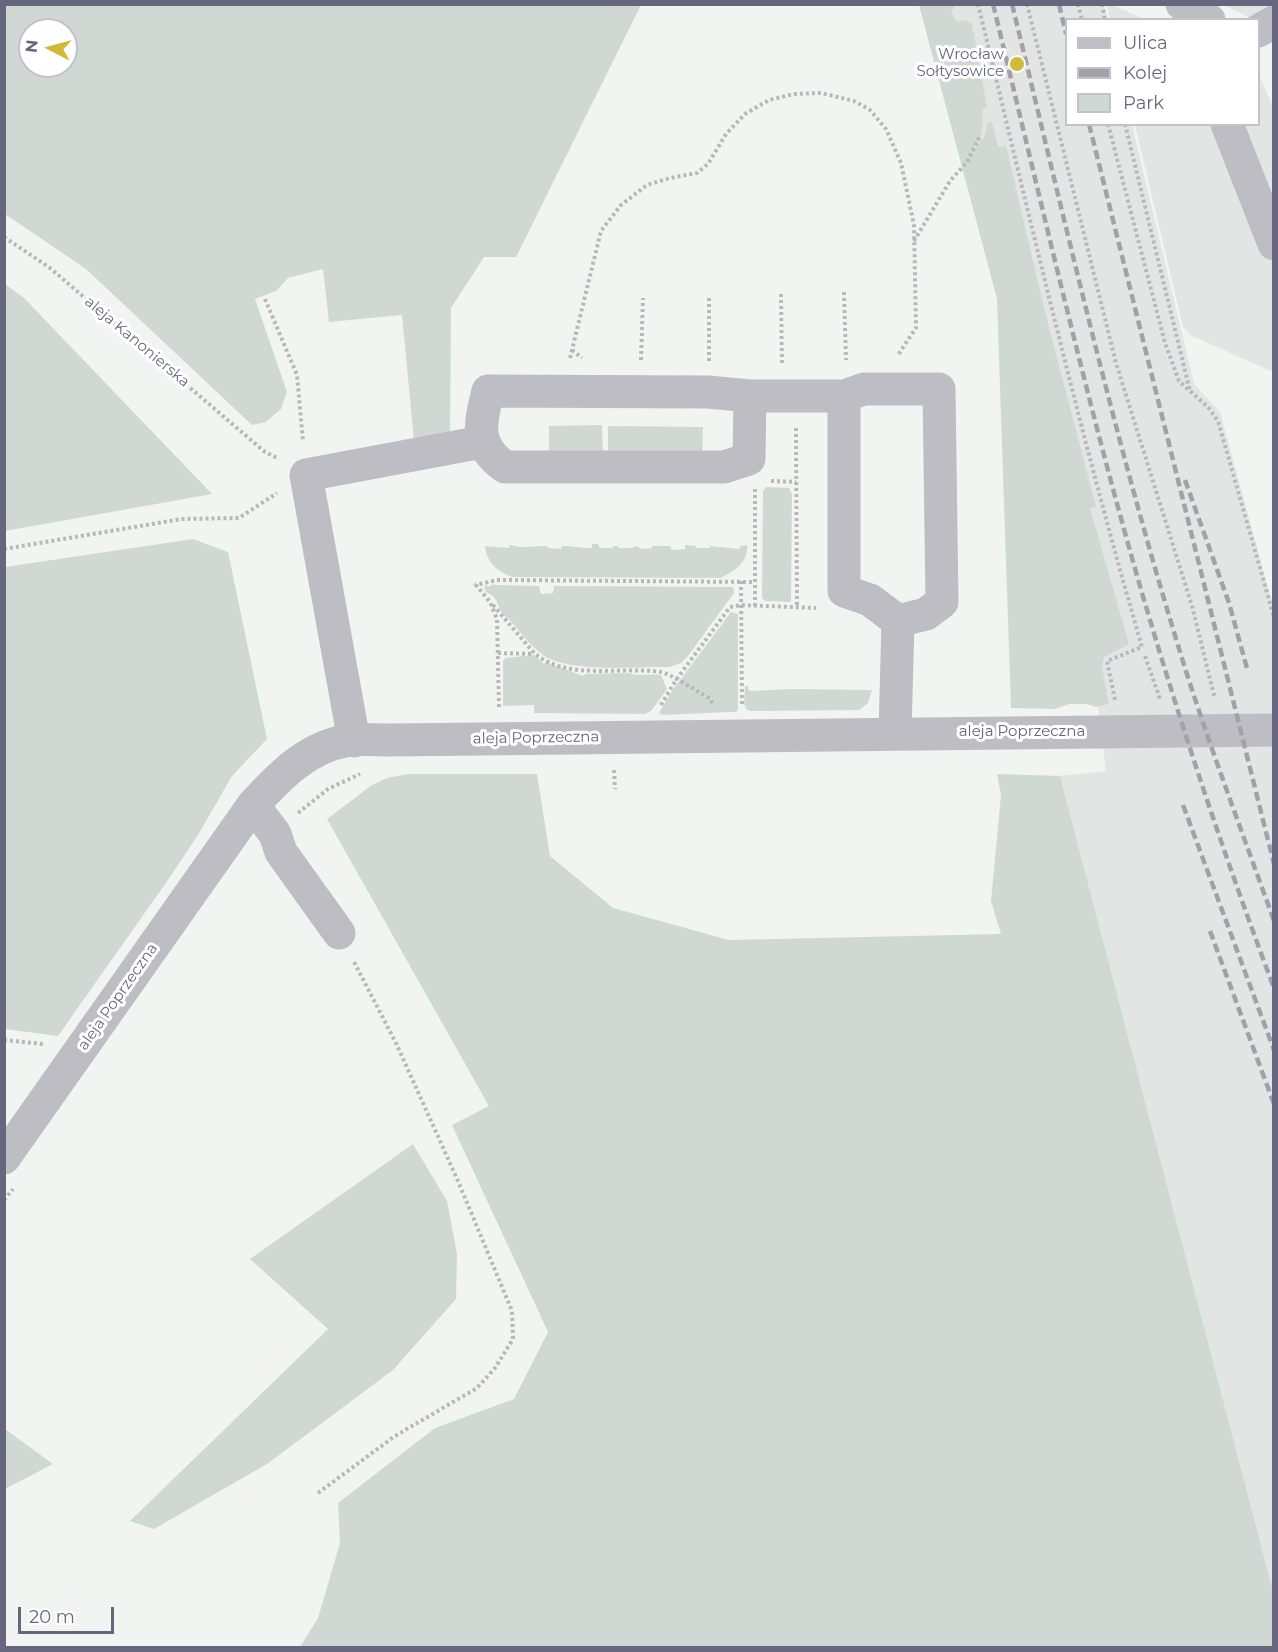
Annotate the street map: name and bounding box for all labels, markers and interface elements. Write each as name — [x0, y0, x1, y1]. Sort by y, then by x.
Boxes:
north arrow — [18, 18, 78, 78]
legend — [1065, 18, 1260, 126]
text: Ulica — [1123, 32, 1168, 54]
text: N — [21, 39, 42, 54]
place label: Wrocław Sołtysowice — [916, 46, 1004, 81]
marker: Wrocław Sołtysowice — [1008, 55, 1026, 73]
text: Kolej — [1123, 62, 1167, 84]
text: Park — [1123, 92, 1164, 114]
street label: aleja Kanonierska — [81, 293, 193, 391]
street label: aleja Poprzeczna — [959, 723, 1085, 741]
street label: aleja Poprzeczna — [473, 728, 599, 748]
street label: aleja Poprzeczna — [74, 940, 162, 1054]
scale bar — [21, 1595, 117, 1633]
text: 20 m — [29, 1606, 75, 1628]

